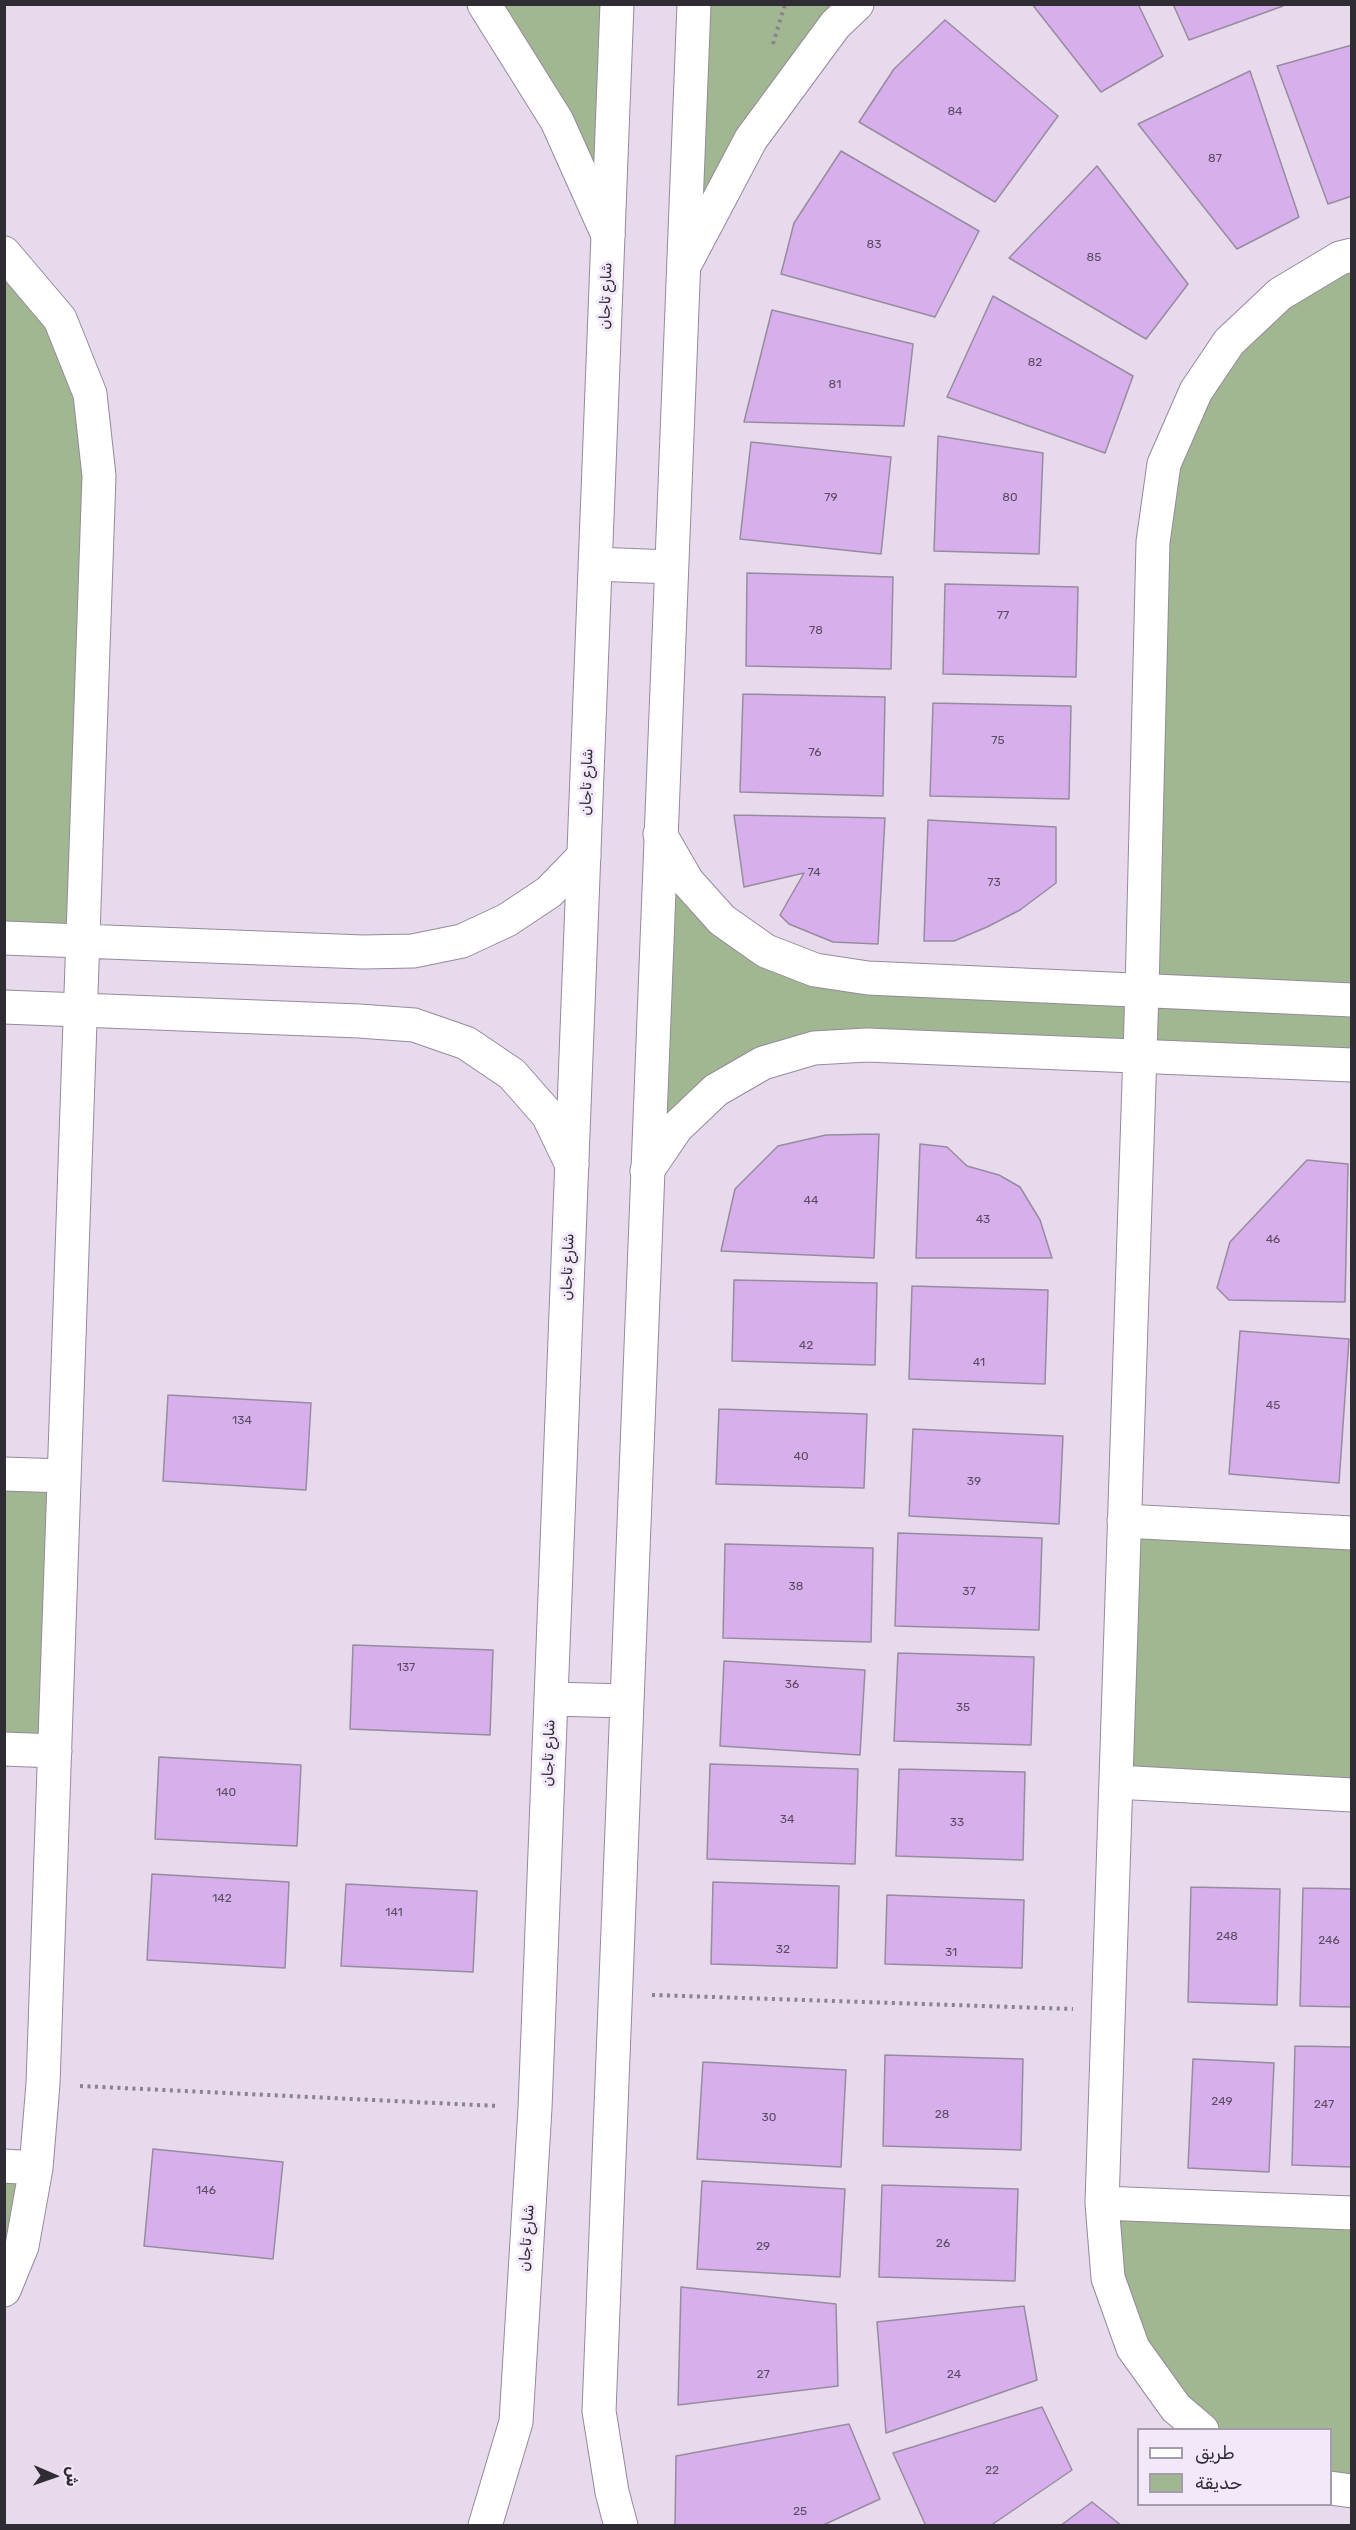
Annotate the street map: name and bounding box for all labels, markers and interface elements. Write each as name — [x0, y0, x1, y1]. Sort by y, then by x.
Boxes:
house number: 84 — [947, 105, 963, 119]
house number: 87 — [1208, 152, 1222, 166]
house number: 83 — [867, 238, 881, 252]
house number: 85 — [1087, 251, 1101, 265]
street label: شارع تاجان — [596, 262, 616, 330]
house number: 82 — [1028, 356, 1042, 370]
house number: 81 — [829, 378, 841, 392]
house number: 79 — [824, 491, 838, 505]
house number: 80 — [1002, 491, 1018, 505]
house number: 77 — [997, 609, 1009, 623]
house number: 78 — [809, 624, 823, 638]
house number: 75 — [991, 734, 1005, 748]
house number: 76 — [808, 746, 822, 760]
street label: شارع تاجان — [577, 748, 597, 816]
house number: 74 — [807, 866, 821, 880]
house number: 73 — [987, 876, 1001, 890]
house number: 44 — [804, 1194, 818, 1208]
house number: 43 — [976, 1213, 990, 1227]
street label: شارع تاجان — [558, 1233, 578, 1301]
house number: 46 — [1266, 1233, 1280, 1247]
house number: 42 — [799, 1339, 813, 1353]
house number: 41 — [973, 1356, 985, 1370]
house number: 45 — [1266, 1399, 1280, 1413]
house number: 134 — [232, 1414, 252, 1428]
house number: 40 — [793, 1450, 809, 1464]
house number: 39 — [967, 1475, 981, 1489]
house number: 38 — [789, 1580, 803, 1594]
house number: 37 — [962, 1585, 976, 1599]
house number: 137 — [397, 1661, 415, 1675]
house number: 36 — [785, 1678, 799, 1692]
house number: 35 — [956, 1701, 970, 1715]
street label: شارع تاجان — [539, 1719, 559, 1787]
house number: 140 — [216, 1786, 236, 1800]
house number: 34 — [780, 1813, 794, 1827]
house number: 33 — [950, 1816, 964, 1830]
house number: 142 — [212, 1892, 232, 1906]
house number: 141 — [385, 1906, 403, 1920]
house number: 248 — [1216, 1930, 1238, 1944]
house number: 246 — [1318, 1934, 1340, 1948]
house number: 32 — [776, 1943, 790, 1957]
house number: 31 — [945, 1946, 957, 1960]
house number: 249 — [1211, 2095, 1233, 2109]
house number: 247 — [1314, 2098, 1334, 2112]
house number: 28 — [935, 2108, 949, 2122]
house number: 30 — [762, 2111, 776, 2125]
house number: 146 — [196, 2184, 216, 2198]
street label: شارع تاجان — [516, 2204, 538, 2272]
house number: 26 — [936, 2237, 950, 2251]
house number: 29 — [756, 2240, 770, 2254]
house number: 27 — [756, 2368, 770, 2382]
house number: 24 — [947, 2368, 961, 2382]
legend — [1137, 2428, 1332, 2506]
text: طريق — [1195, 2442, 1235, 2464]
north arrow — [24, 2446, 84, 2506]
house number: 22 — [985, 2464, 999, 2478]
text: ش — [63, 2466, 82, 2487]
text: حديقة — [1195, 2472, 1242, 2494]
house number: 25 — [793, 2505, 807, 2519]

